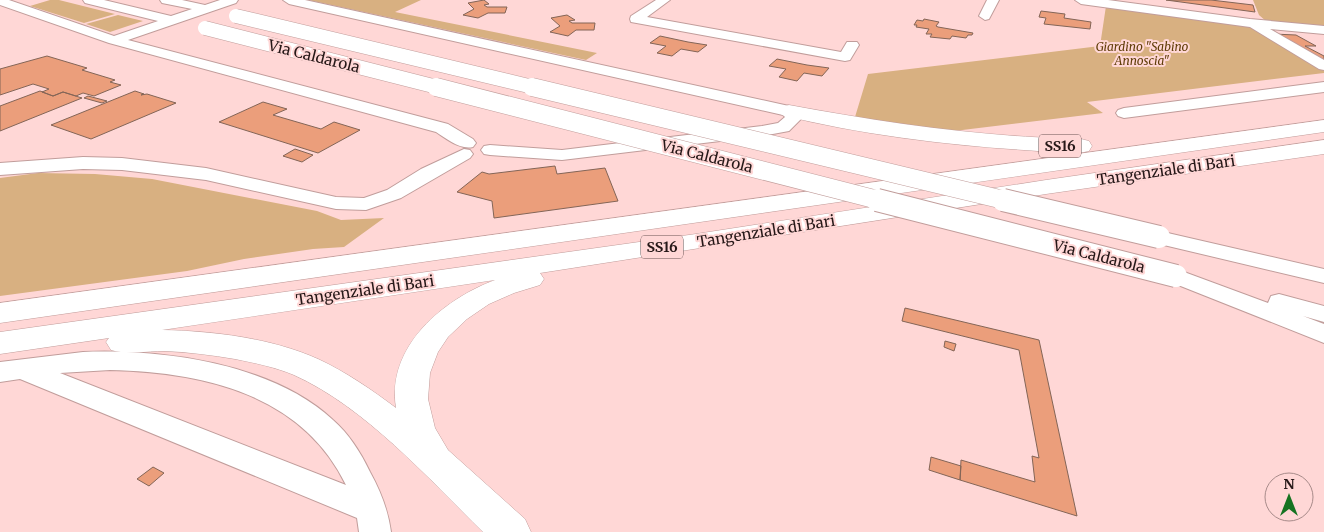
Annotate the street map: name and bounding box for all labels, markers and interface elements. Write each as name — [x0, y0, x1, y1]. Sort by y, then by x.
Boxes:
street label: Via Caldarola — [265, 35, 362, 77]
park label: Giardino "Sabino Annoscia" — [1096, 39, 1189, 68]
road number: SS16 — [1039, 134, 1081, 158]
street label: Via Caldarola — [658, 135, 755, 177]
street label: Tangenziale di Bari — [1096, 151, 1237, 189]
street label: Tangenziale di Bari — [696, 211, 837, 251]
street label: Via Caldarola — [1050, 235, 1147, 277]
road number: SS16 — [641, 236, 683, 258]
street label: Tangenziale di Bari — [295, 271, 436, 309]
north arrow — [1264, 472, 1314, 522]
text: N — [1283, 475, 1295, 493]

